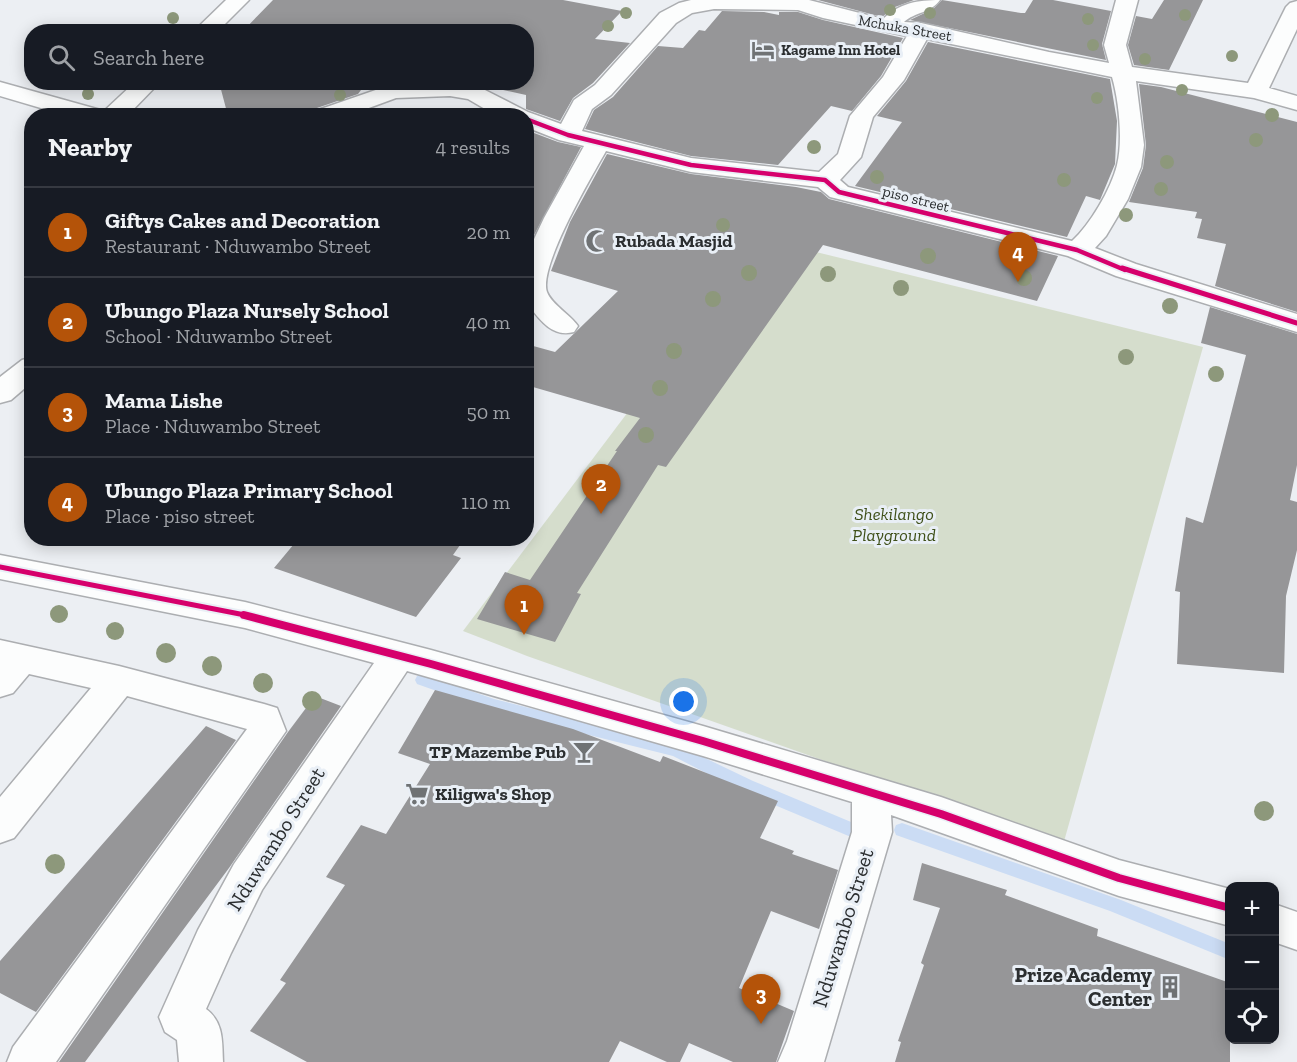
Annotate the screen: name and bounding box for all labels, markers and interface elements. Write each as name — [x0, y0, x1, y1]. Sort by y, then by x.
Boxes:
street label: Mchuka Street — [857, 11, 954, 45]
search box — [24, 24, 534, 90]
hotel icon: Kagame Inn Hotel — [750, 37, 776, 63]
icon: search — [45, 41, 78, 74]
place label: Kagame Inn Hotel — [781, 41, 900, 59]
text: Search here — [93, 44, 204, 71]
text: Nearby — [48, 131, 132, 163]
text: 4 results — [435, 135, 510, 159]
street label: piso street — [881, 182, 952, 216]
text: Giftys Cakes and Decoration — [105, 207, 380, 234]
text: 1 — [63, 220, 72, 244]
text: 20 m — [466, 220, 510, 244]
mosque icon: Rubada Masjid — [584, 228, 610, 254]
place label: Rubada Masjid — [615, 230, 733, 252]
pin: 4 — [998, 232, 1038, 282]
text: Restaurant · Nduwambo Street — [105, 234, 371, 258]
text: Ubungo Plaza Nursely School — [105, 297, 389, 324]
text: 2 — [62, 310, 73, 334]
text: 40 m — [466, 310, 510, 334]
text: School · Nduwambo Street — [105, 324, 332, 348]
text: Mama Lishe — [105, 387, 223, 414]
text: 3 — [62, 400, 73, 424]
text: 50 m — [466, 400, 510, 424]
text: Place · Nduwambo Street — [105, 414, 320, 438]
pin: 2 — [582, 464, 620, 514]
text: Ubungo Plaza Primary School — [105, 477, 393, 504]
text: 4 — [62, 490, 73, 514]
text: 110 m — [461, 490, 510, 514]
park label: Shekilango Playground — [852, 503, 936, 546]
text: Place · piso street — [105, 504, 255, 528]
pin: 1 — [504, 586, 544, 635]
your location — [669, 687, 698, 716]
bar icon: TP Mazembe Pub — [571, 739, 597, 765]
place label: TP Mazembe Pub — [429, 741, 566, 763]
street label: Nduwambo Street — [221, 762, 330, 915]
supermarket icon: Kiligwa's Shop — [404, 781, 430, 807]
place label: Kiligwa's Shop — [435, 783, 551, 805]
street label: Nduwambo Street — [807, 845, 879, 1010]
map controls — [1225, 882, 1279, 1044]
button: + — [1225, 882, 1279, 936]
button: − — [1225, 936, 1279, 990]
place label: Prize Academy Center — [1015, 962, 1152, 1011]
pin: 3 — [742, 974, 780, 1024]
building icon: Prize Academy Center — [1157, 974, 1183, 1000]
button: locate — [1225, 990, 1279, 1044]

